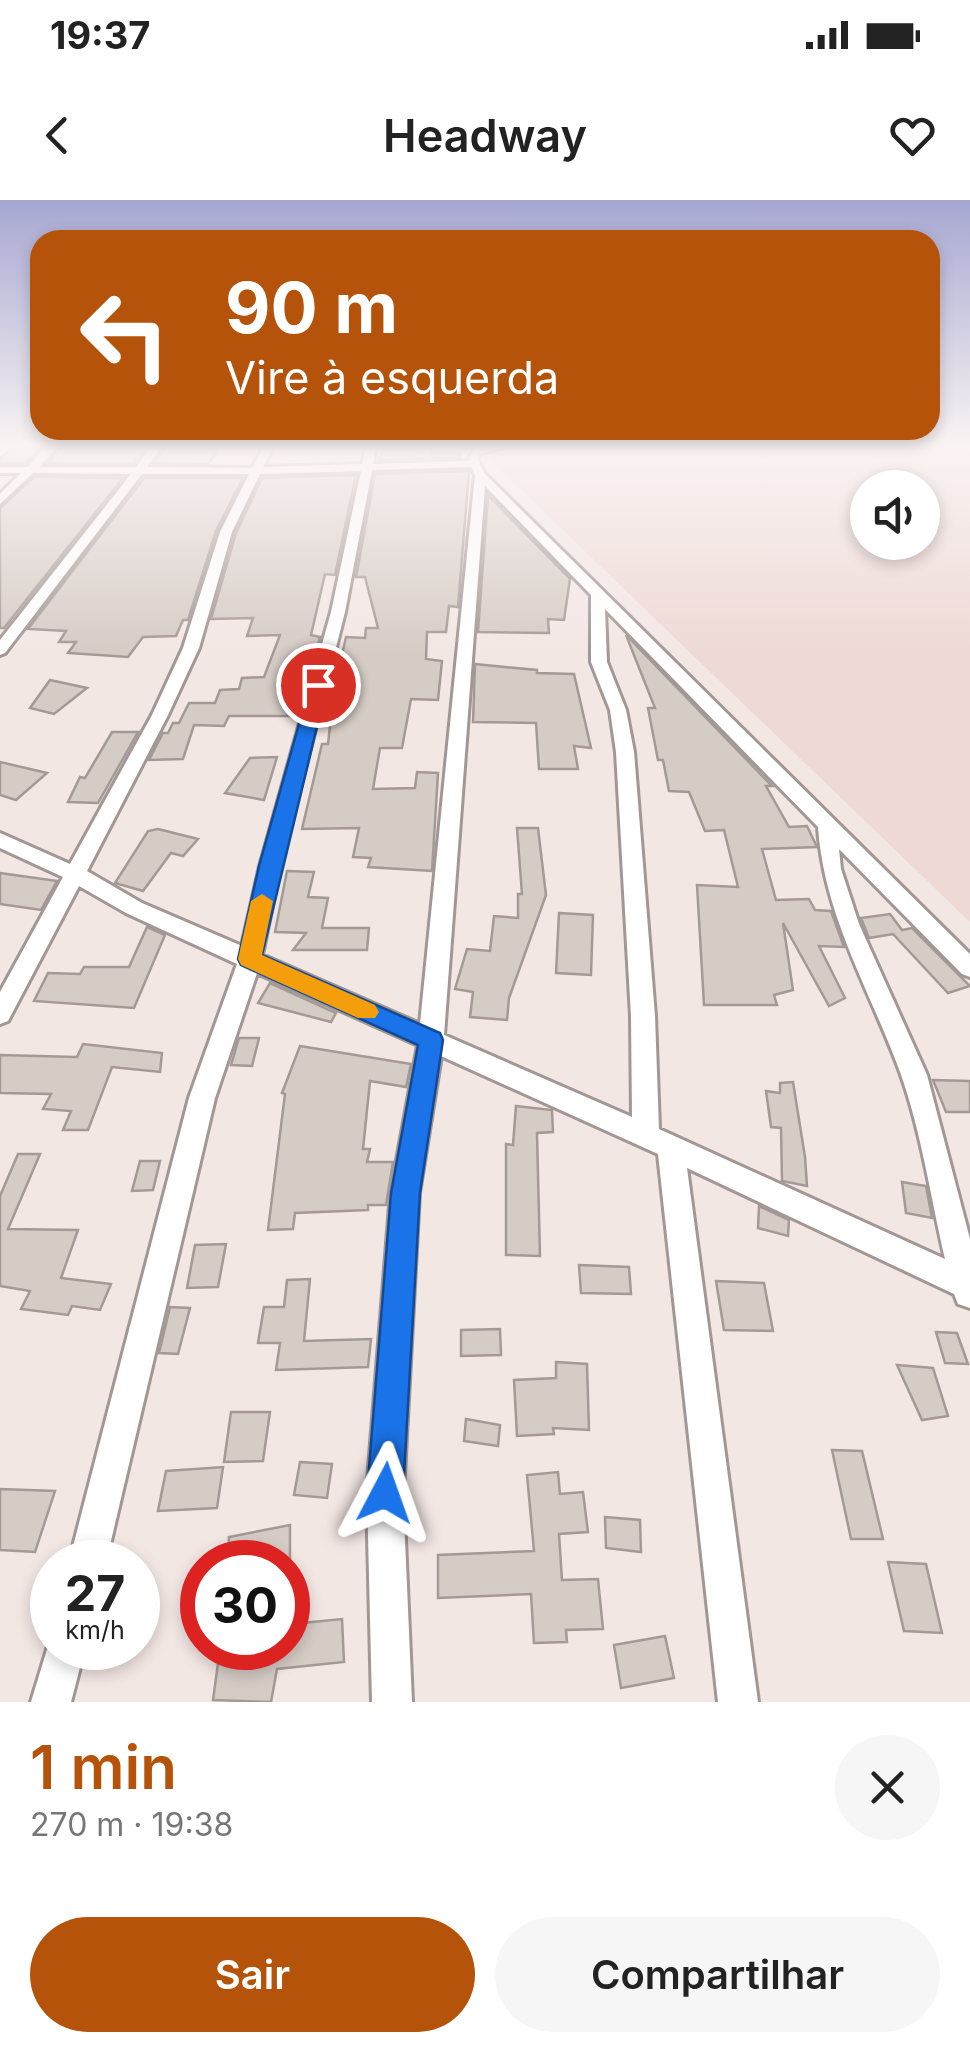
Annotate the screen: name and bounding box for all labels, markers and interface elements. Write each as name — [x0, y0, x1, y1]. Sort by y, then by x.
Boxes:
text: 19:37 — [50, 12, 150, 58]
icon: back — [30, 108, 85, 163]
text: Headway — [383, 108, 587, 163]
icon: heart — [885, 108, 940, 163]
text: 90 m — [225, 265, 398, 350]
icon: left — [60, 270, 190, 400]
text: Vire à esquerda — [225, 350, 559, 405]
map controls — [850, 470, 940, 560]
button: sound — [850, 470, 940, 560]
pin — [276, 643, 361, 728]
icon: arrive — [291, 658, 346, 713]
position arrow — [333, 1441, 437, 1545]
speed limit sign: 30 — [180, 1540, 310, 1670]
text: 27 — [65, 1563, 125, 1623]
text: km/h — [65, 1615, 125, 1645]
text: 1 min — [30, 1731, 177, 1803]
button: close — [835, 1735, 940, 1840]
text: 270 m · 19:38 — [30, 1805, 233, 1844]
button: Sair — [30, 1917, 475, 2032]
button: Compartilhar — [495, 1917, 940, 2032]

